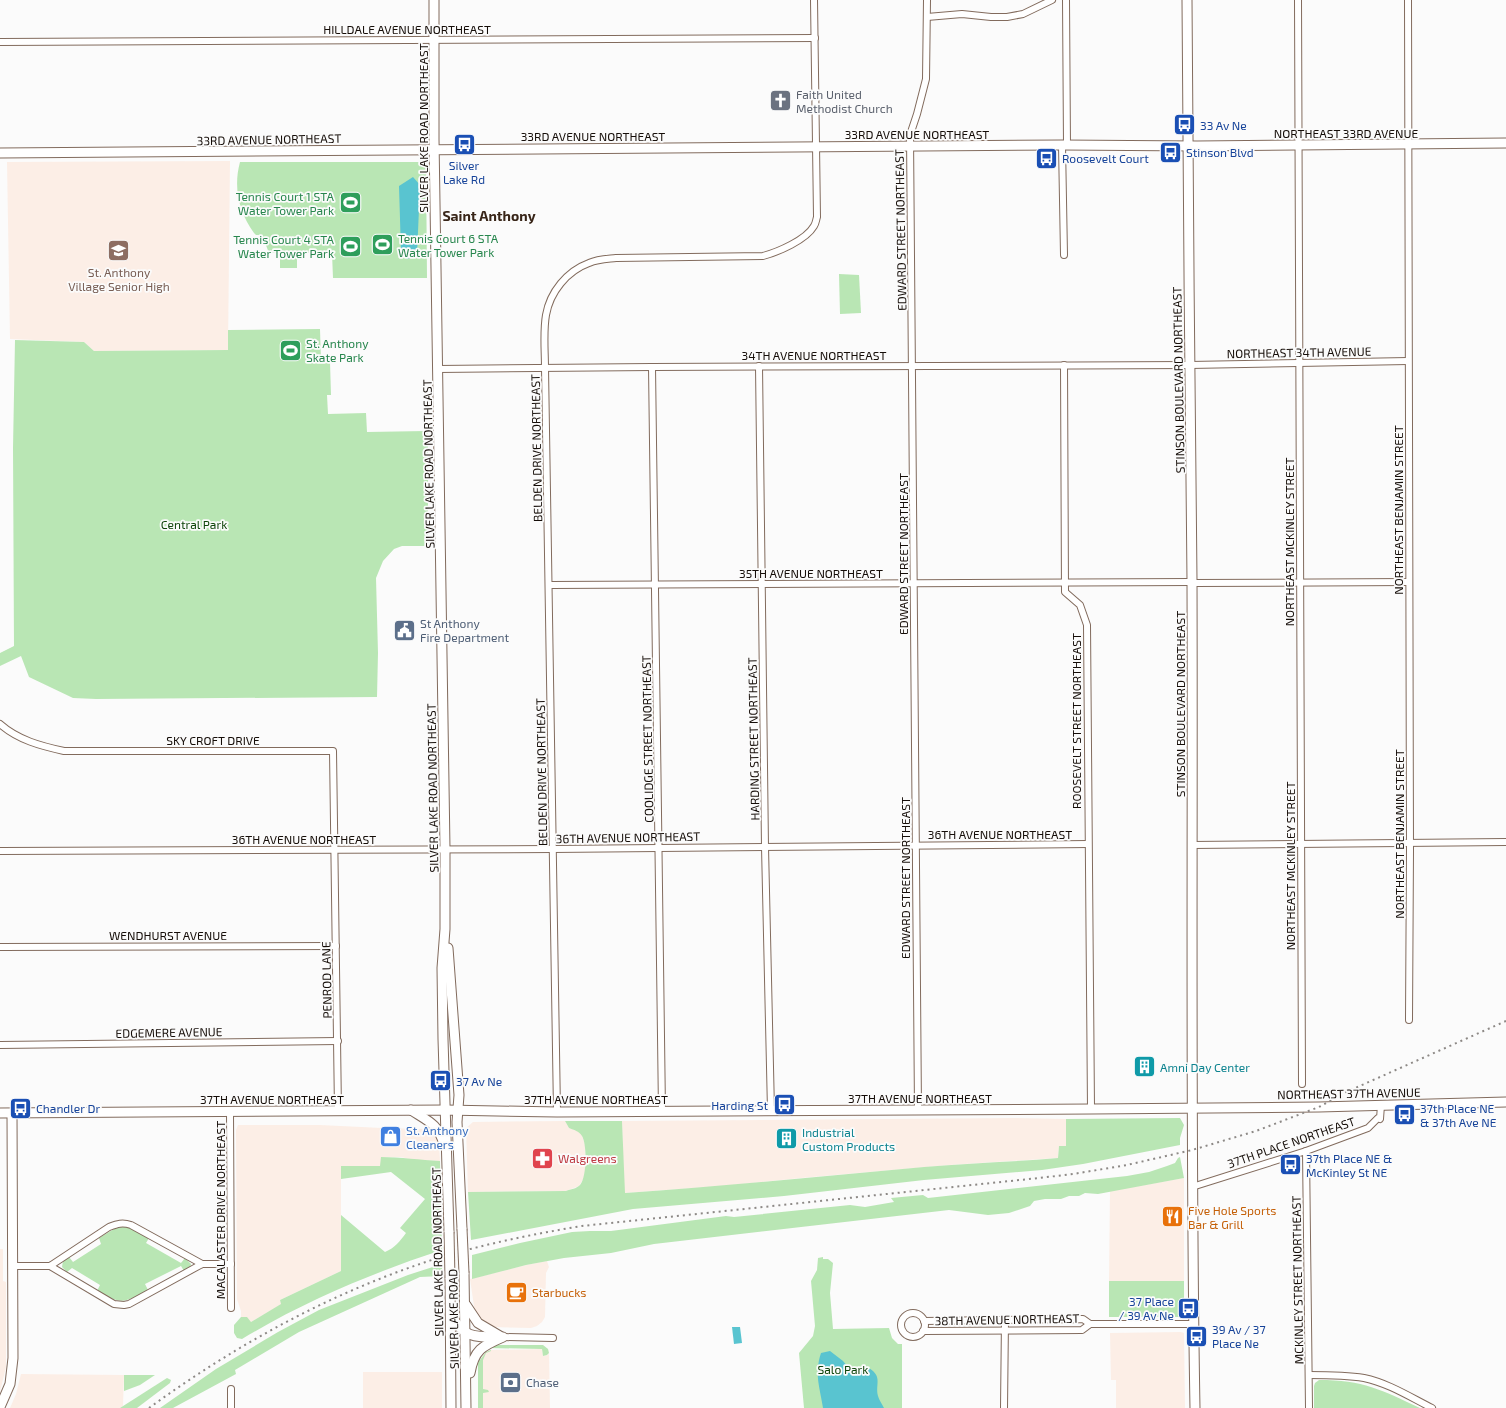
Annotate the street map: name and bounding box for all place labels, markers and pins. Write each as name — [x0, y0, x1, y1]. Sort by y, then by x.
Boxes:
place label: Faith United Methodist Church — [796, 87, 893, 115]
church icon: Faith United Methodist Church — [767, 88, 793, 114]
bus stop icon: 33 Av Ne — [1171, 112, 1197, 138]
place label: 33 Av Ne — [1200, 118, 1247, 132]
bus stop icon: Silver Lake Rd — [451, 131, 477, 157]
bus stop icon: Stinson Blvd — [1158, 139, 1184, 165]
bus stop icon: Roosevelt Court — [1034, 145, 1060, 171]
place label: Stinson Blvd — [1186, 145, 1254, 159]
place label: Roosevelt Court — [1062, 151, 1149, 165]
place label: Silver Lake Rd — [443, 158, 485, 186]
place label: Tennis Court 1 STA Water Tower Park — [236, 189, 335, 217]
sports icon: Tennis Court 1 STA Water Tower Park — [337, 190, 363, 216]
place label: Tennis Court 6 STA Water Tower Park — [398, 231, 499, 259]
place label: Tennis Court 4 STA Water Tower Park — [233, 232, 335, 260]
sports icon: Tennis Court 6 STA Water Tower Park — [370, 232, 396, 258]
sports icon: Tennis Court 4 STA Water Tower Park — [337, 233, 363, 259]
school or university icon: St. Anthony Village Senior High — [106, 238, 132, 264]
place label: St. Anthony Village Senior High — [68, 265, 170, 293]
place label: St. Anthony Skate Park — [306, 336, 369, 364]
sports icon: St. Anthony Skate Park — [278, 337, 304, 363]
place label: St Anthony Fire Department — [420, 616, 509, 644]
public building icon: St Anthony Fire Department — [392, 617, 418, 643]
building icon: Amni Day Center — [1132, 1054, 1158, 1080]
place label: Amni Day Center — [1160, 1060, 1250, 1074]
bus stop icon: 37 Av Ne — [427, 1068, 453, 1094]
place label: 37 Av Ne — [456, 1074, 502, 1088]
bus stop icon: Harding St — [771, 1092, 797, 1118]
bus stop icon: Chandler Dr — [8, 1095, 34, 1121]
place label: Harding St — [711, 1098, 768, 1112]
place label: Chandler Dr — [36, 1101, 100, 1115]
place label: 37th Place NE & 37th Ave NE — [1420, 1101, 1497, 1129]
bus stop icon: 37th Place NE & 37th Ave NE — [1392, 1102, 1418, 1128]
place label: St. Anthony Cleaners — [406, 1123, 469, 1151]
shop icon: St. Anthony Cleaners — [377, 1124, 403, 1150]
place label: Industrial Custom Products — [802, 1125, 895, 1153]
building icon: Industrial Custom Products — [773, 1126, 799, 1152]
pharmacy icon: Walgreens — [530, 1145, 556, 1171]
place label: Walgreens — [558, 1151, 617, 1165]
place label: 37th Place NE & McKinley St NE — [1306, 1151, 1392, 1179]
bus stop icon: 37th Place NE & McKinley St NE — [1277, 1152, 1303, 1178]
place label: Five Hole Sports Bar & Grill — [1188, 1203, 1276, 1231]
restaurant icon: Five Hole Sports Bar & Grill — [1159, 1204, 1185, 1230]
cafe icon: Starbucks — [503, 1279, 529, 1305]
place label: Starbucks — [532, 1285, 586, 1299]
place label: 37 Place / 39 Av Ne — [1118, 1294, 1174, 1322]
bus stop icon: 37 Place / 39 Av Ne — [1176, 1295, 1202, 1321]
place label: 39 Av / 37 Place Ne — [1212, 1322, 1266, 1350]
bus stop icon: 39 Av / 37 Place Ne — [1183, 1323, 1209, 1349]
bank icon: Chase — [497, 1369, 523, 1395]
place label: Chase — [526, 1375, 559, 1389]

